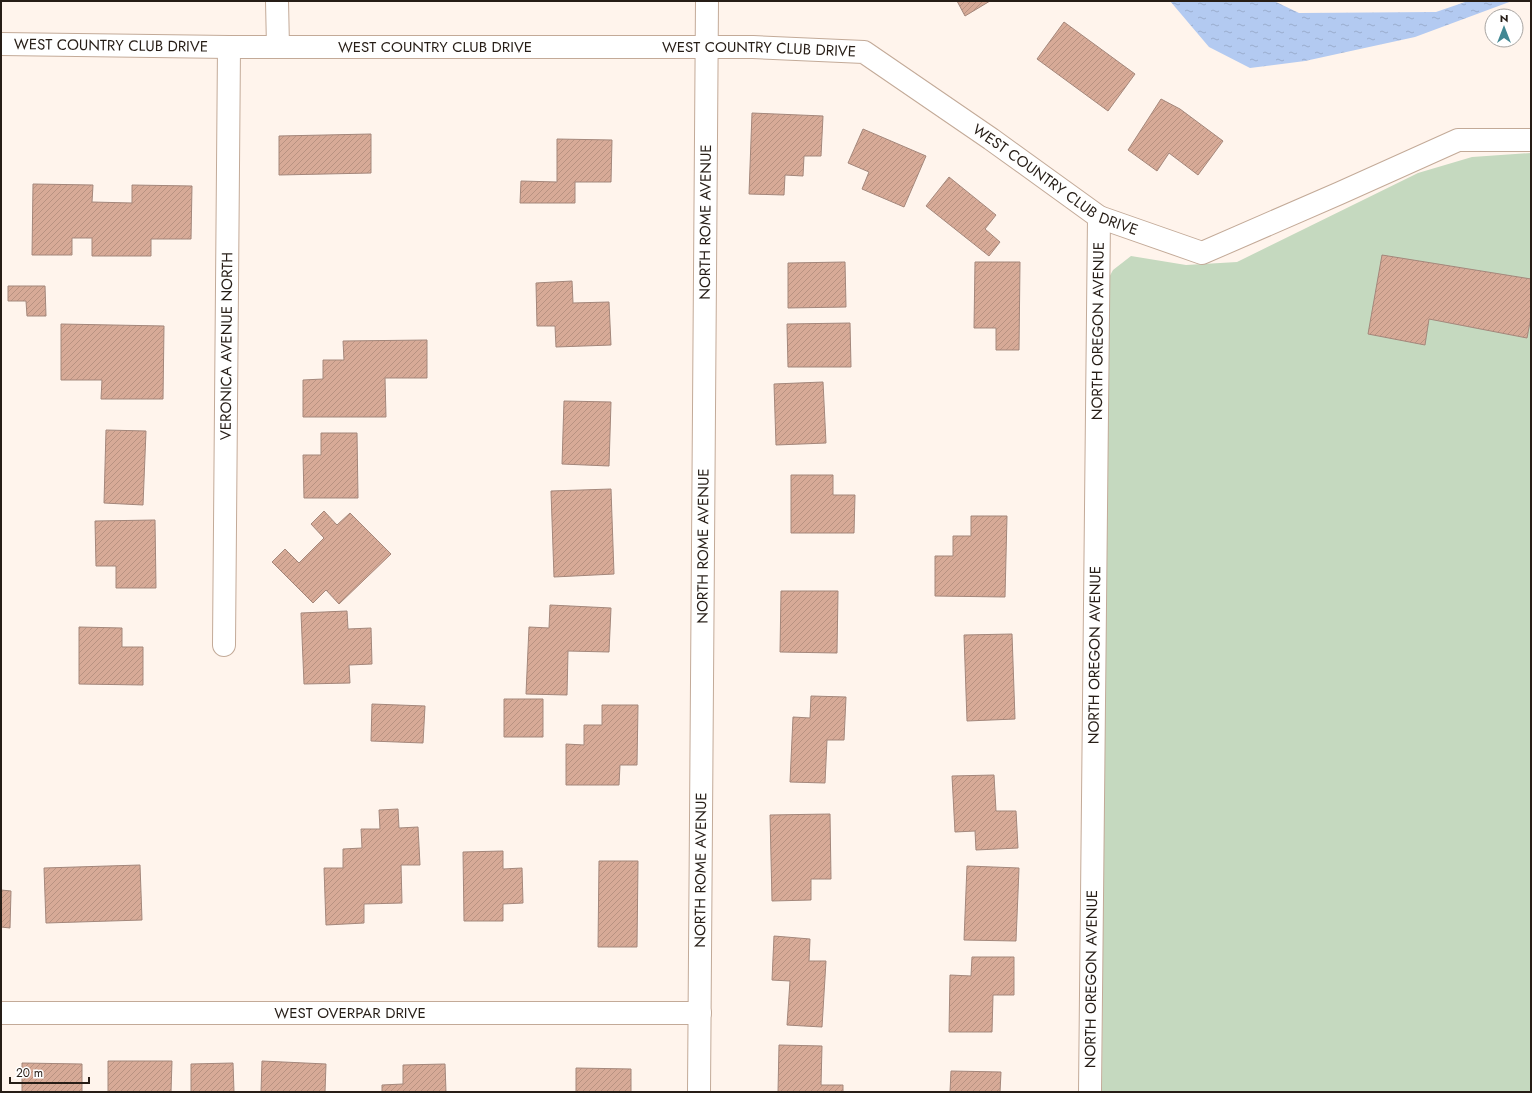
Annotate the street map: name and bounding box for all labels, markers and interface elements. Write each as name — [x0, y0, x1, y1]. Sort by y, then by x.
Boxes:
north arrow — [1484, 8, 1524, 48]
text: N — [1500, 10, 1508, 26]
street label: WEST COUNTRY CLUB DRIVE — [14, 33, 208, 58]
street label: WEST COUNTRY CLUB DRIVE — [338, 36, 532, 58]
street label: WEST COUNTRY CLUB DRIVE — [662, 36, 856, 63]
street label: WEST COUNTRY CLUB DRIVE — [968, 119, 1141, 241]
street label: NORTH ROME AVENUE — [694, 144, 717, 300]
street label: NORTH OREGON AVENUE — [1086, 242, 1110, 420]
street label: VERONICA AVENUE NORTH — [215, 252, 238, 440]
street label: NORTH ROME AVENUE — [691, 468, 715, 624]
street label: NORTH OREGON AVENUE — [1083, 566, 1106, 744]
street label: NORTH ROME AVENUE — [689, 792, 712, 948]
street label: NORTH OREGON AVENUE — [1079, 890, 1103, 1068]
street label: WEST OVERPAR DRIVE — [274, 1002, 426, 1024]
scale bar — [10, 1059, 89, 1085]
text: 20 m — [16, 1064, 43, 1082]

